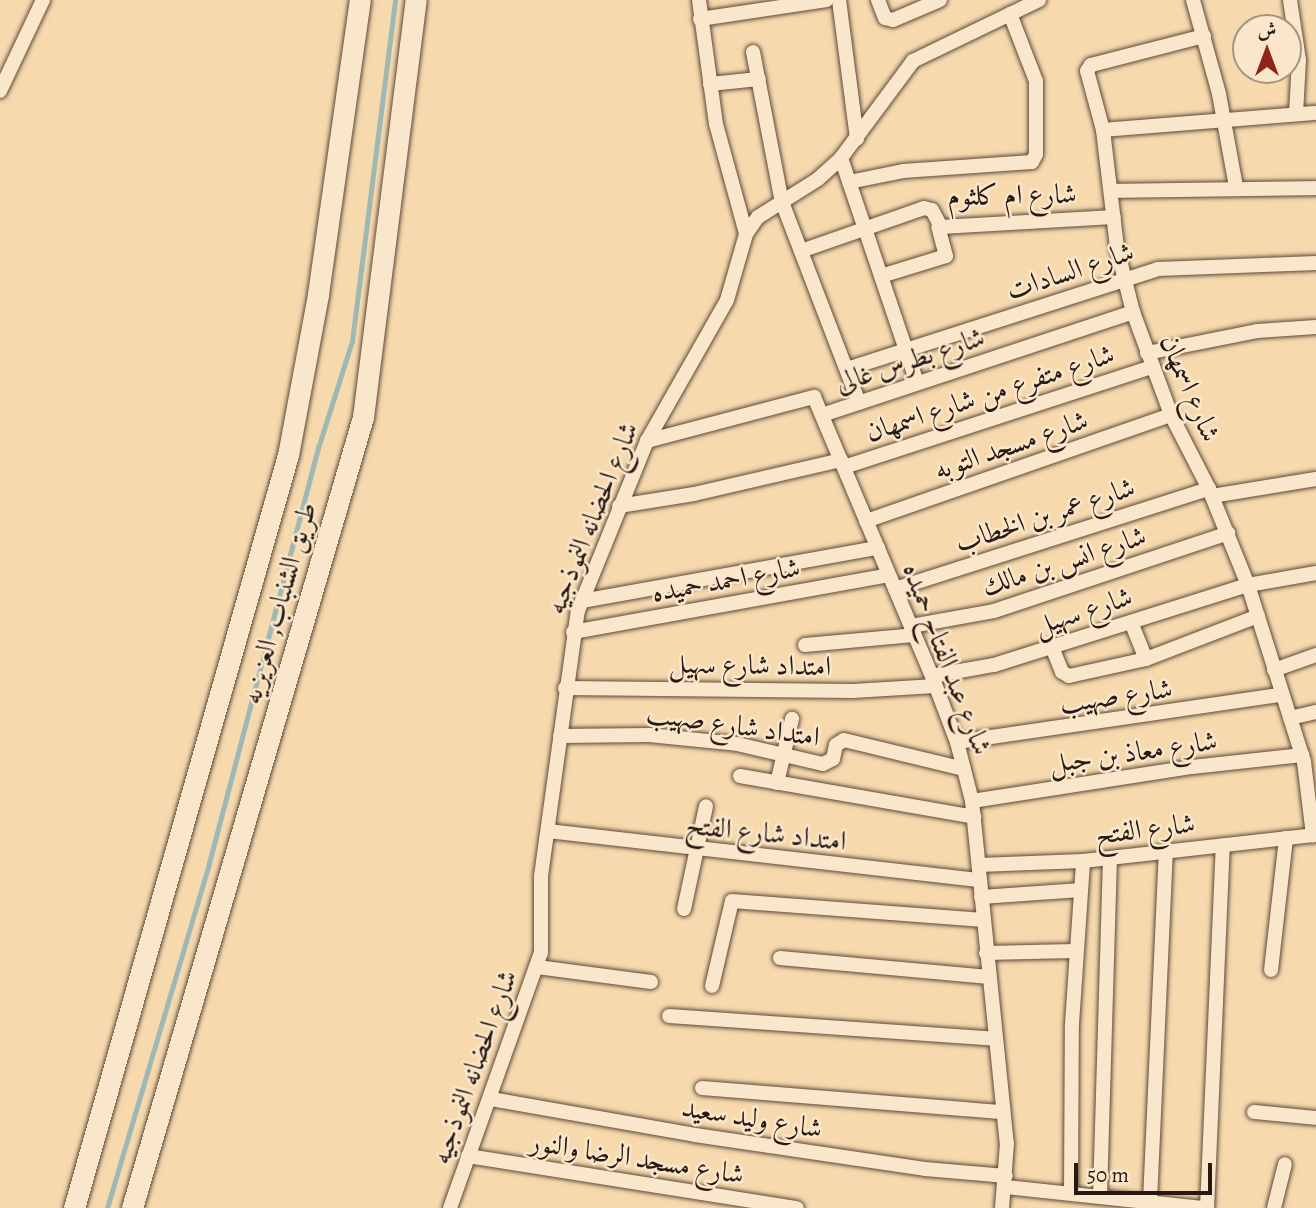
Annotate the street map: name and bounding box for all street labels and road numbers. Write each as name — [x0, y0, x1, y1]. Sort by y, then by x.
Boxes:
street label: شارع ام كلثوم — [947, 177, 1077, 213]
street label: شارع السادات — [1002, 235, 1138, 307]
street label: شارع بطرس غالى — [831, 320, 989, 400]
street label: شارع اسمهان — [1152, 329, 1228, 447]
street label: شارع متفرع من شارع اسمهان — [861, 337, 1119, 449]
street label: شارع مسجد التوبه — [930, 403, 1092, 487]
street label: شارع الحضانه النموذجيه — [538, 417, 646, 619]
street label: شارع عمر بن الخطاب — [951, 470, 1139, 560]
street label: طريق الشنباب, العزيزيه — [234, 498, 324, 708]
street label: شارع انس بن مالك — [978, 519, 1150, 603]
street label: شارع احمد حميده — [649, 550, 803, 610]
street label: شارع عبد الفتاح حميده — [895, 558, 999, 760]
street label: شارع سهيل — [1030, 579, 1136, 643]
street label: امتداد شارع سهيل — [668, 647, 832, 683]
street label: شارع صهيب — [1057, 671, 1175, 721]
street label: امتداد شارع صهيب — [644, 696, 822, 754]
street label: شارع معاذ بن جبل — [1047, 724, 1219, 780]
street label: شارع الفتح — [1093, 806, 1197, 852]
street label: امتداد شارع الفتح — [684, 808, 848, 858]
street label: شارع الحضانه النموذجيه — [423, 965, 525, 1169]
street label: شارع وليد سعيد — [679, 1090, 825, 1146]
street label: شارع مسجد الرضا والنور — [528, 1124, 746, 1192]

